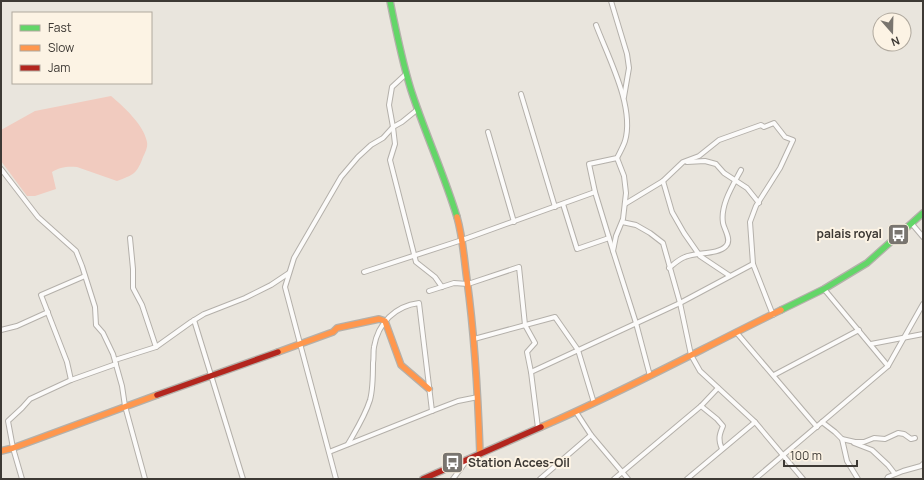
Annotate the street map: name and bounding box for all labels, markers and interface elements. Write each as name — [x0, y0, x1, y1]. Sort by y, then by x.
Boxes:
legend — [12, 12, 152, 84]
north arrow — [872, 12, 912, 52]
text: Fast — [48, 19, 72, 36]
text: N — [889, 33, 902, 50]
text: Slow — [48, 39, 74, 56]
text: Jam — [48, 59, 70, 76]
bus stop icon: palais royal — [885, 221, 911, 247]
place label: palais royal — [817, 225, 882, 242]
scale bar — [784, 442, 857, 468]
text: 100 m — [790, 447, 822, 464]
bus stop icon: Station Acces-Oil — [440, 450, 466, 476]
place label: Station Acces-Oil — [468, 454, 570, 471]

